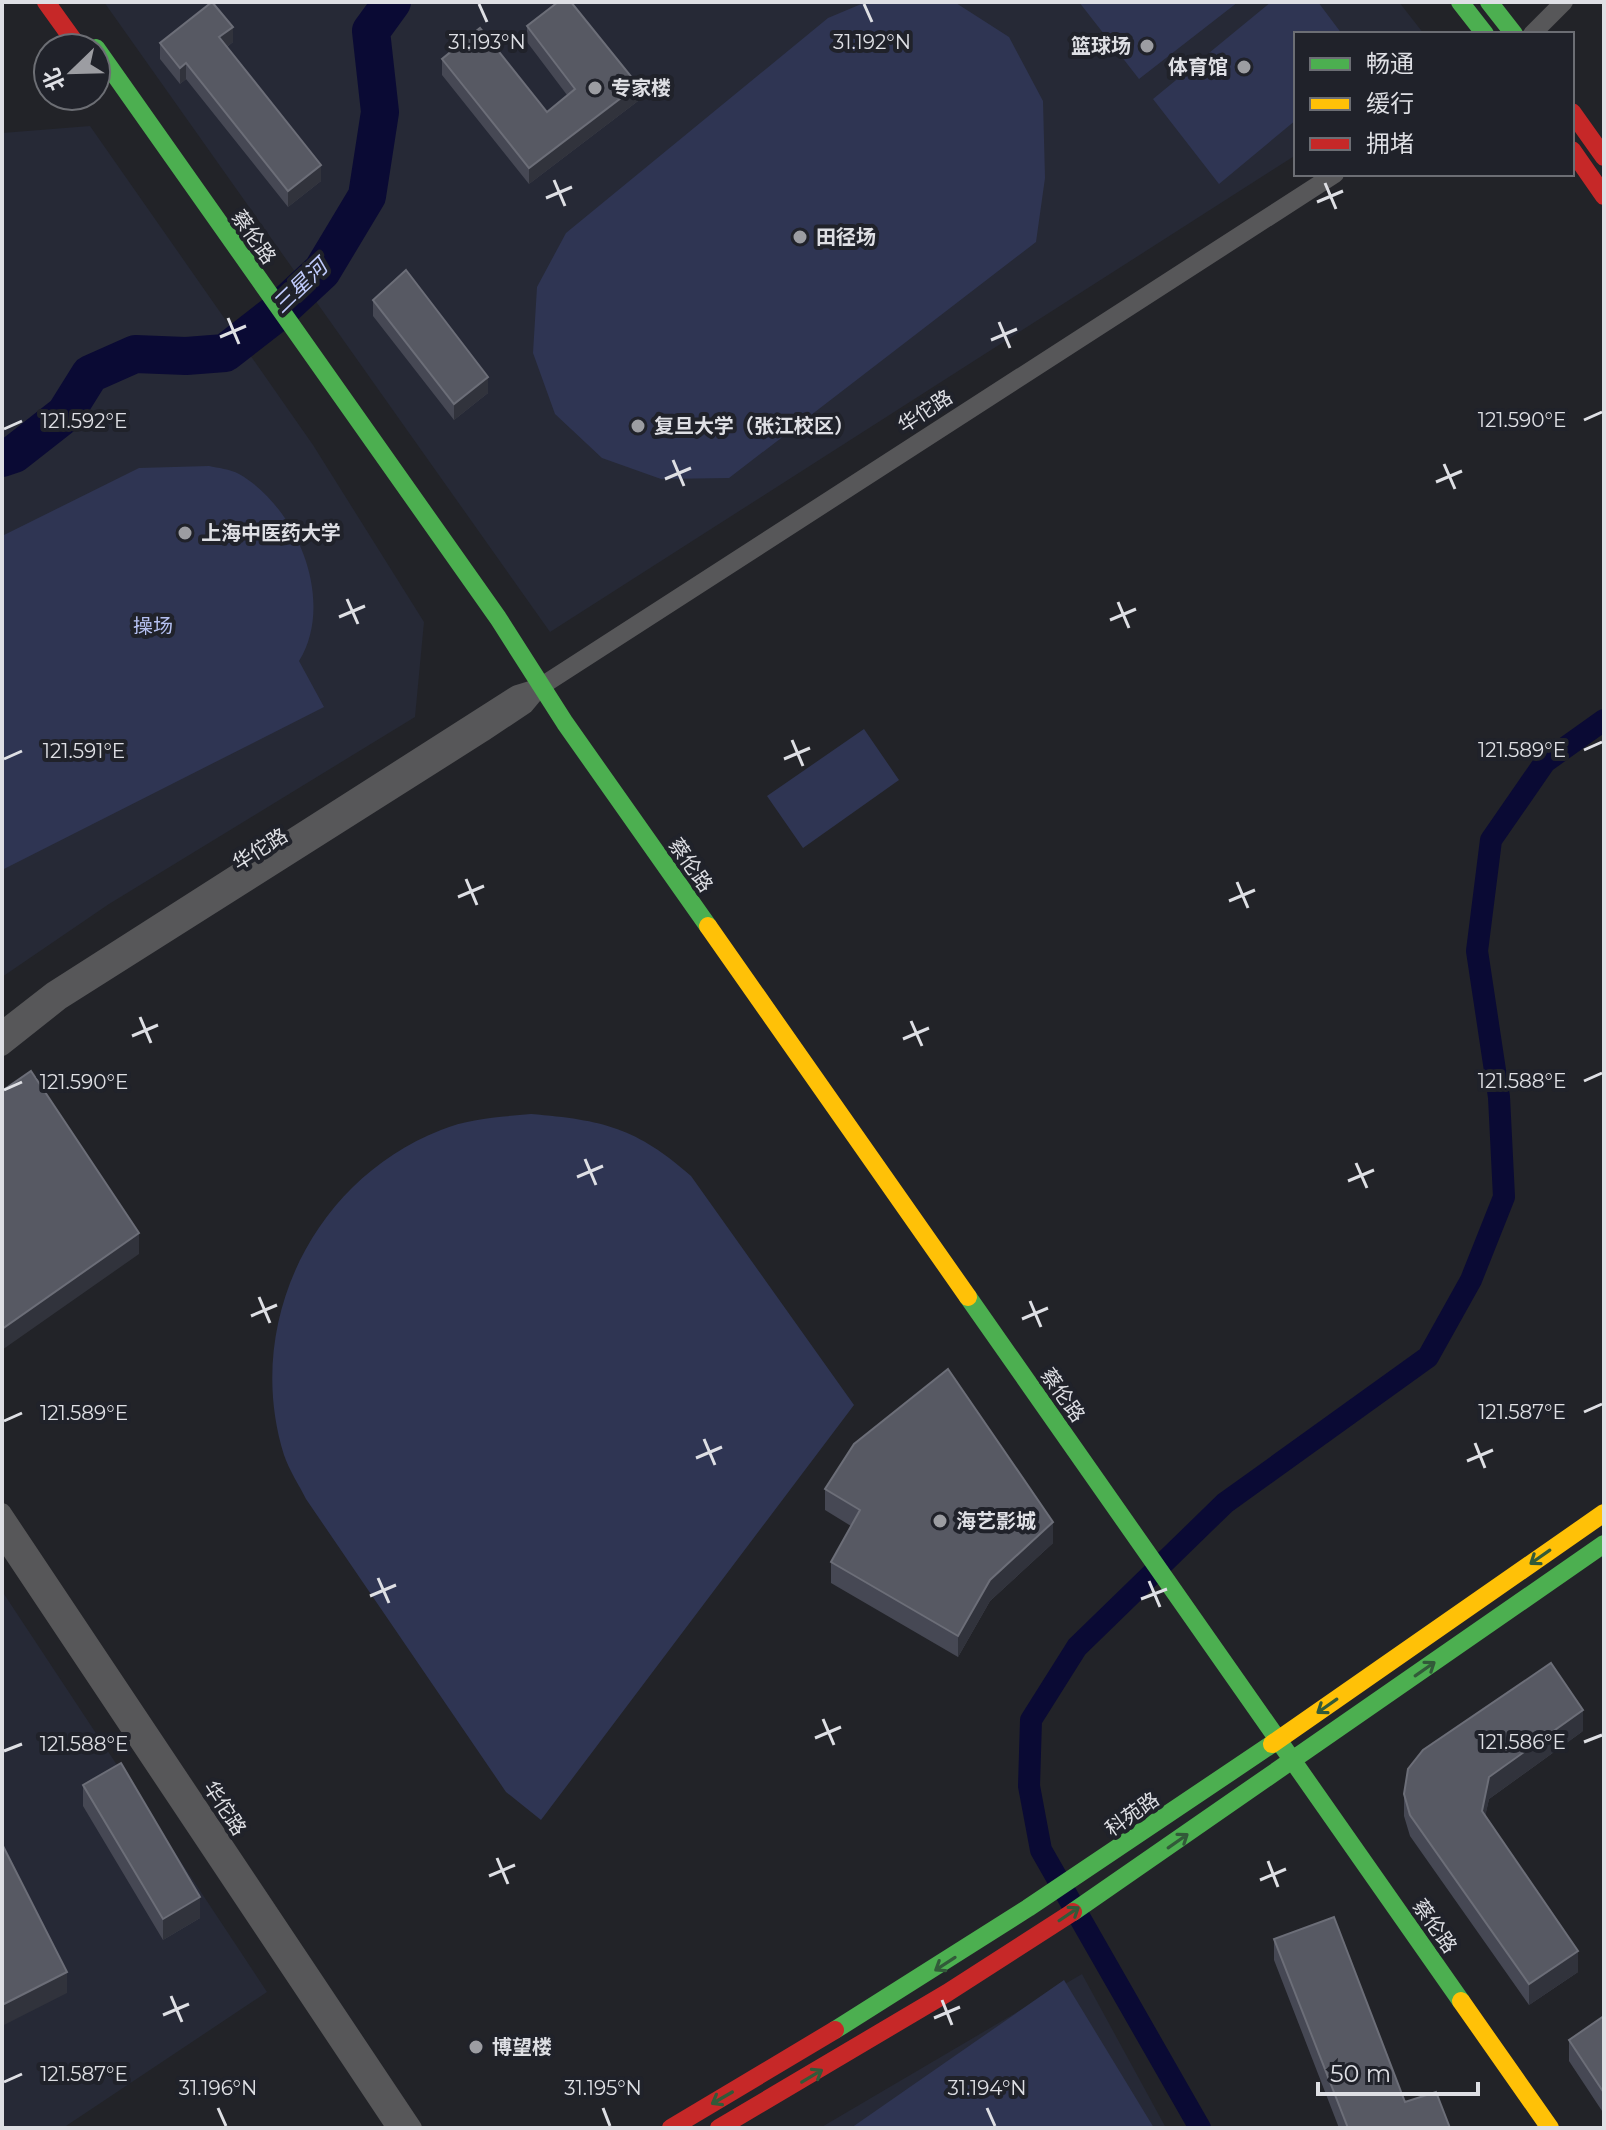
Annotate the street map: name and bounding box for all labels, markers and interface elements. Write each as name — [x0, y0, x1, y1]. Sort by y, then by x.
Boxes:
text: 31.193°N — [448, 30, 526, 54]
text: 31.192°N — [833, 30, 911, 54]
north arrow — [32, 32, 112, 112]
legend — [1294, 32, 1574, 176]
place label: 篮球场 — [1071, 34, 1131, 58]
marker: 篮球场 — [1138, 37, 1156, 55]
text: 畅通 — [1366, 49, 1414, 78]
place label: 体育馆 — [1168, 55, 1228, 79]
marker: 体育馆 — [1235, 58, 1253, 76]
text: 北 — [37, 64, 71, 95]
place label: 专家楼 — [611, 76, 671, 100]
marker: 专家楼 — [586, 79, 604, 97]
text: 缓行 — [1366, 89, 1414, 118]
text: 拥堵 — [1366, 129, 1414, 158]
street label: 蔡伦路 — [227, 206, 281, 268]
place label: 田径场 — [816, 225, 876, 249]
marker: 田径场 — [791, 228, 809, 246]
water label: 三星河 — [267, 251, 336, 319]
street label: 华佗路 — [893, 385, 957, 437]
text: 121.590°E — [1478, 408, 1566, 432]
text: 121.592°E — [41, 409, 127, 433]
place label: 复旦大学（张江校区） — [654, 414, 854, 438]
marker: 复旦大学（张江校区） — [629, 417, 647, 435]
place label: 上海中医药大学 — [201, 521, 341, 545]
marker: 上海中医药大学 — [176, 524, 194, 542]
park label: 操场 — [133, 614, 173, 638]
text: 121.589°E — [1478, 738, 1566, 762]
text: 121.591°E — [43, 739, 125, 763]
street label: 华佗路 — [228, 823, 292, 875]
street label: 蔡伦路 — [664, 834, 718, 896]
text: 121.588°E — [1478, 1069, 1566, 1093]
text: 121.590°E — [40, 1070, 128, 1094]
street label: 蔡伦路 — [1036, 1364, 1090, 1426]
text: 121.587°E — [1478, 1400, 1566, 1424]
text: 121.589°E — [40, 1401, 128, 1425]
place label: 海艺影城 — [956, 1509, 1036, 1533]
marker: 海艺影城 — [931, 1512, 949, 1530]
one-way arrow — [1530, 1549, 1552, 1565]
one-way arrow — [1414, 1661, 1436, 1677]
one-way arrow — [1316, 1698, 1338, 1714]
text: 121.586°E — [1478, 1730, 1566, 1754]
text: 121.588°E — [40, 1732, 128, 1756]
street label: 华佗路 — [199, 1776, 251, 1840]
street label: 科苑路 — [1101, 1787, 1163, 1841]
one-way arrow — [1166, 1833, 1188, 1849]
street label: 蔡伦路 — [1408, 1895, 1462, 1957]
one-way arrow — [1057, 1906, 1080, 1922]
one-way arrow — [934, 1957, 957, 1973]
place label: 博望楼 — [492, 2035, 552, 2059]
marker: 博望楼 — [467, 2038, 485, 2056]
scale bar — [1318, 2046, 1478, 2096]
text: 50 m — [1330, 2059, 1391, 2088]
text: 121.587°E — [40, 2062, 128, 2086]
one-way arrow — [799, 2068, 823, 2083]
text: 31.196°N — [179, 2076, 257, 2100]
text: 31.195°N — [564, 2076, 642, 2100]
text: 31.194°N — [947, 2076, 1027, 2100]
one-way arrow — [711, 2090, 734, 2106]

